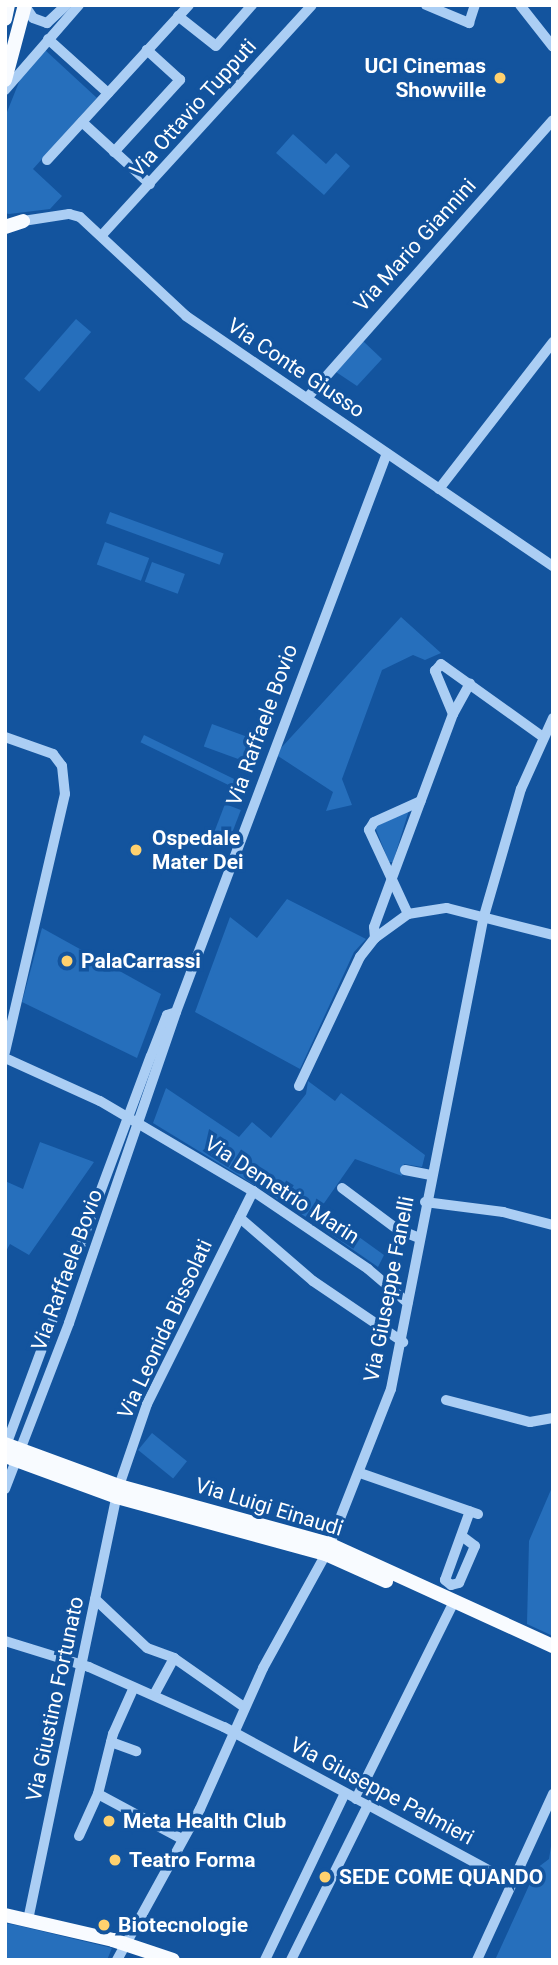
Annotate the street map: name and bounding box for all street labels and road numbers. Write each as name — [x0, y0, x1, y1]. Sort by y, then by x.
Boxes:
street label: Via Ottavio Tupputi — [124, 34, 262, 182]
street label: Via Mario Giannini — [349, 173, 481, 317]
street label: Via Conte Giusso — [223, 313, 369, 423]
street label: Via Raffaele Bovio — [221, 641, 303, 809]
street label: Via Demetrio Marin — [200, 1131, 364, 1249]
street label: Via Raffaele Bovio — [26, 1186, 108, 1354]
street label: Via Giuseppe Fanelli — [359, 1194, 419, 1384]
street label: Via Leonida Bissolati — [112, 1235, 218, 1423]
street label: Via Luigi Einaudi — [192, 1473, 346, 1541]
street label: Via Giustino Fortunato — [21, 1594, 89, 1804]
street label: Via Giuseppe Palmieri — [286, 1732, 478, 1850]

